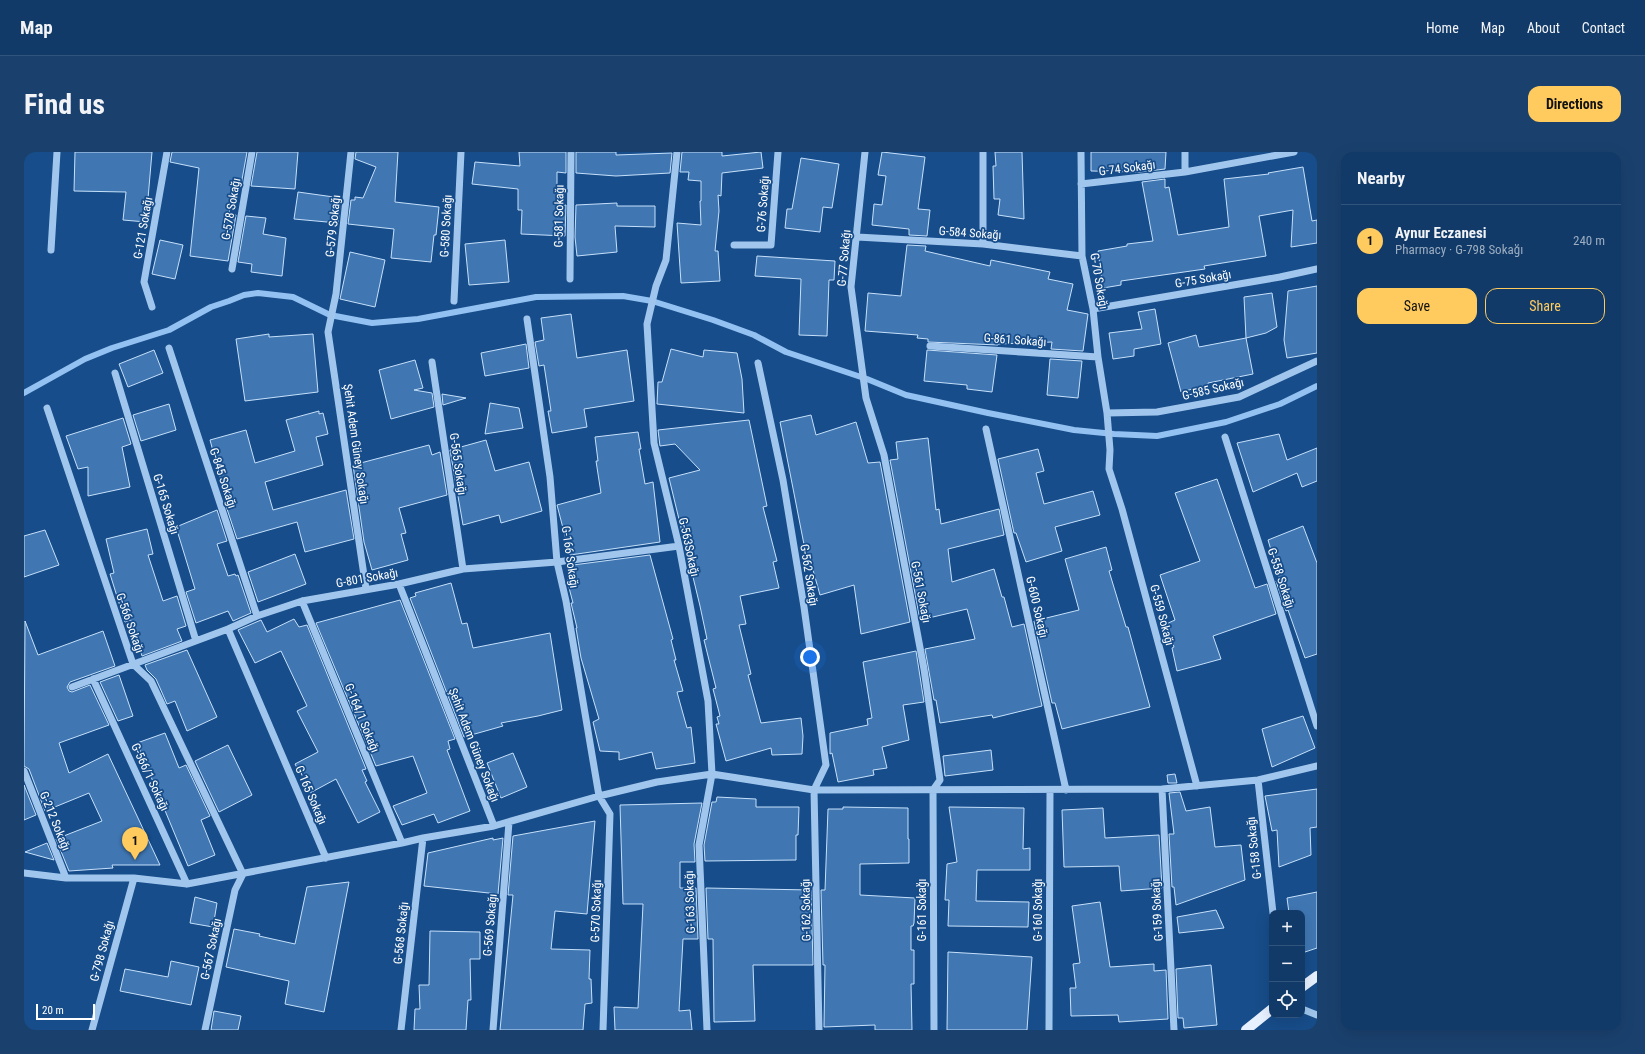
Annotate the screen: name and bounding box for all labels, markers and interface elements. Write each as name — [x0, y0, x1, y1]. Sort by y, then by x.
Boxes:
text: Map — [20, 16, 53, 39]
text: Home — [1426, 20, 1459, 36]
text: Map — [1481, 20, 1505, 36]
text: About — [1527, 20, 1560, 36]
text: Contact — [1582, 20, 1625, 36]
button: Directions — [1528, 86, 1621, 122]
text: Find us — [24, 88, 105, 121]
street label: G-74 Sokağı — [1098, 158, 1156, 178]
text: Nearby — [1357, 168, 1405, 188]
street label: G-76 Sokağı — [754, 175, 772, 233]
street label: G-578 Sokağı — [219, 177, 243, 241]
street label: G-581 Sokağı — [551, 185, 567, 247]
street label: G-579 Sokağı — [323, 194, 343, 258]
street label: G-580 Sokağı — [437, 194, 455, 258]
street label: G-121 Sokağı — [131, 196, 155, 260]
street label: G-584 Sokağı — [938, 224, 1002, 242]
text: Aynur Eczanesi — [1395, 224, 1487, 242]
street label: G-77 Sokağı — [835, 229, 853, 287]
text: 1 — [1367, 233, 1373, 248]
text: 240 m — [1573, 233, 1605, 248]
text: Pharmacy · G-798 Sokağı — [1395, 242, 1523, 257]
street label: G-70 Sokağı — [1087, 252, 1111, 310]
street label: G-75 Sokağı — [1174, 267, 1232, 291]
button: Save — [1357, 288, 1477, 324]
button: Share — [1485, 288, 1605, 324]
street label: G-861 Sokağı — [983, 331, 1047, 349]
street label: G-585 Sokağı — [1181, 375, 1245, 403]
street label: Şehit Adem Güney Sokağı — [341, 383, 371, 505]
street label: G-565 Sokağı — [447, 432, 469, 496]
street label: G-845 Sokağı — [207, 446, 239, 510]
street label: G-165 Sokağı — [150, 472, 182, 536]
street label: G-563Sokağı — [676, 516, 702, 578]
street label: G-166 Sokağı — [559, 525, 581, 589]
street label: G-562 Sokağı — [797, 543, 821, 607]
street label: G-558 Sokağı — [1265, 546, 1297, 610]
street label: G-561 Sokağı — [908, 560, 934, 624]
street label: G-801 Sokağı — [335, 566, 399, 590]
street label: G-600 Sokağı — [1023, 575, 1051, 639]
street label: G-559 Sokağı — [1147, 583, 1177, 647]
street label: G-566 Sokağı — [113, 591, 147, 655]
your location — [800, 647, 820, 667]
street label: G-164/1 Sokağı — [342, 681, 382, 755]
street label: Şehit Adem Güney Sokağı — [446, 686, 502, 804]
street label: G-566/1 Sokağı — [128, 741, 172, 813]
street label: G-165 Sokağı — [292, 763, 330, 827]
street label: G-212 Sokağı — [37, 789, 73, 853]
street label: G-158 Sokağı — [1244, 816, 1264, 880]
pin: 1 — [122, 827, 148, 860]
street label: G-163 Sokağı — [682, 870, 698, 934]
street label: G-159 Sokağı — [1148, 878, 1166, 942]
street label: G-570 Sokağı — [588, 879, 604, 943]
street label: G-162 Sokağı — [798, 879, 814, 941]
street label: G-161 Sokağı — [915, 879, 929, 941]
street label: G-160 Sokağı — [1031, 879, 1045, 941]
street label: G-569 Sokağı — [480, 893, 500, 957]
street label: G-568 Sokağı — [391, 901, 411, 965]
map controls — [1269, 910, 1305, 1018]
button: + — [1269, 910, 1305, 946]
street label: G-567 Sokağı — [198, 917, 224, 981]
street label: G-798 Sokağı — [87, 919, 117, 983]
button: − — [1269, 946, 1305, 982]
button: locate — [1269, 982, 1305, 1018]
scale bar — [36, 1002, 95, 1021]
text: 20 m — [42, 1004, 64, 1017]

